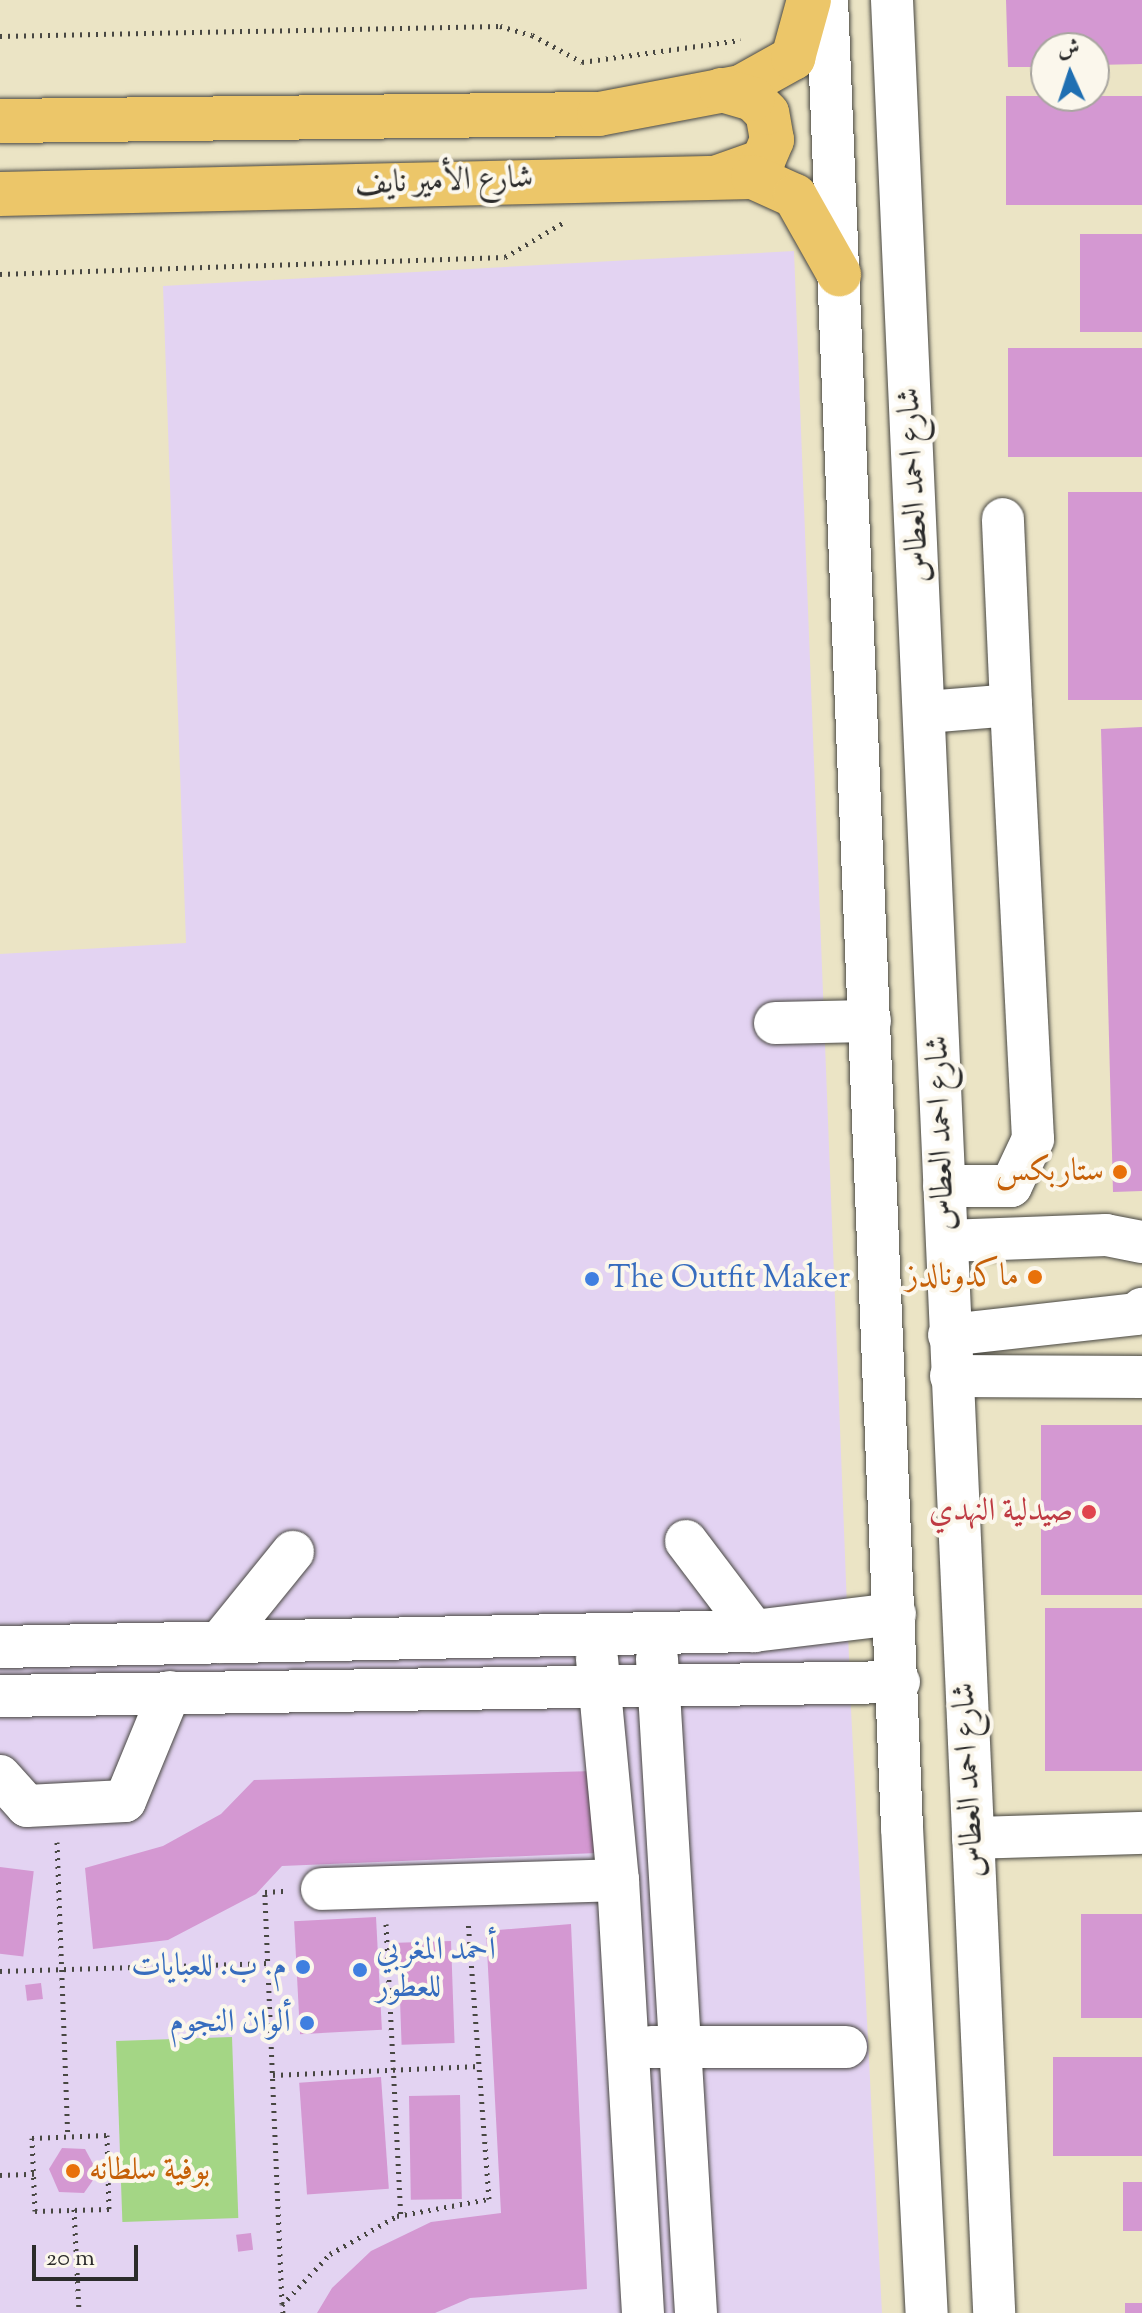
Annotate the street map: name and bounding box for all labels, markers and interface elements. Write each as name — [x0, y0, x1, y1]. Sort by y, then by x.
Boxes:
north arrow — [1030, 32, 1110, 112]
text: ش — [1057, 33, 1081, 67]
street label: شارع الأمير نايف — [354, 160, 534, 204]
street label: شارع احمد العطاس — [891, 386, 939, 584]
street label: شارع احمد العطاس — [919, 1035, 965, 1231]
place label: ستاربكس — [996, 1153, 1104, 1191]
marker: ستاربكس — [1111, 1163, 1129, 1181]
place label: ماكدونالدز — [906, 1258, 1019, 1296]
place label: The Outfit Maker — [608, 1260, 850, 1298]
marker: ماكدونالدز — [1026, 1268, 1044, 1286]
marker: The Outfit Maker — [583, 1270, 601, 1288]
place label: صيدلية النهدي — [929, 1493, 1073, 1531]
marker: صيدلية النهدي — [1080, 1503, 1098, 1521]
street label: شارع احمد العطاس — [946, 1681, 994, 1879]
place label: أحمد المغربي للعطور — [376, 1933, 496, 2008]
place label: م. ب. للعبايات — [131, 1948, 287, 1986]
marker: م. ب. للعبايات — [294, 1958, 312, 1976]
marker: أحمد المغربي للعطور — [351, 1961, 369, 1979]
place label: ألوان النجوم — [169, 2004, 291, 2042]
marker: ألوان النجوم — [298, 2014, 316, 2032]
place label: بوفية سلطانه — [89, 2152, 210, 2190]
marker: بوفية سلطانه — [64, 2162, 82, 2180]
scale bar — [36, 2229, 142, 2279]
text: 20 m — [46, 2242, 95, 2276]

